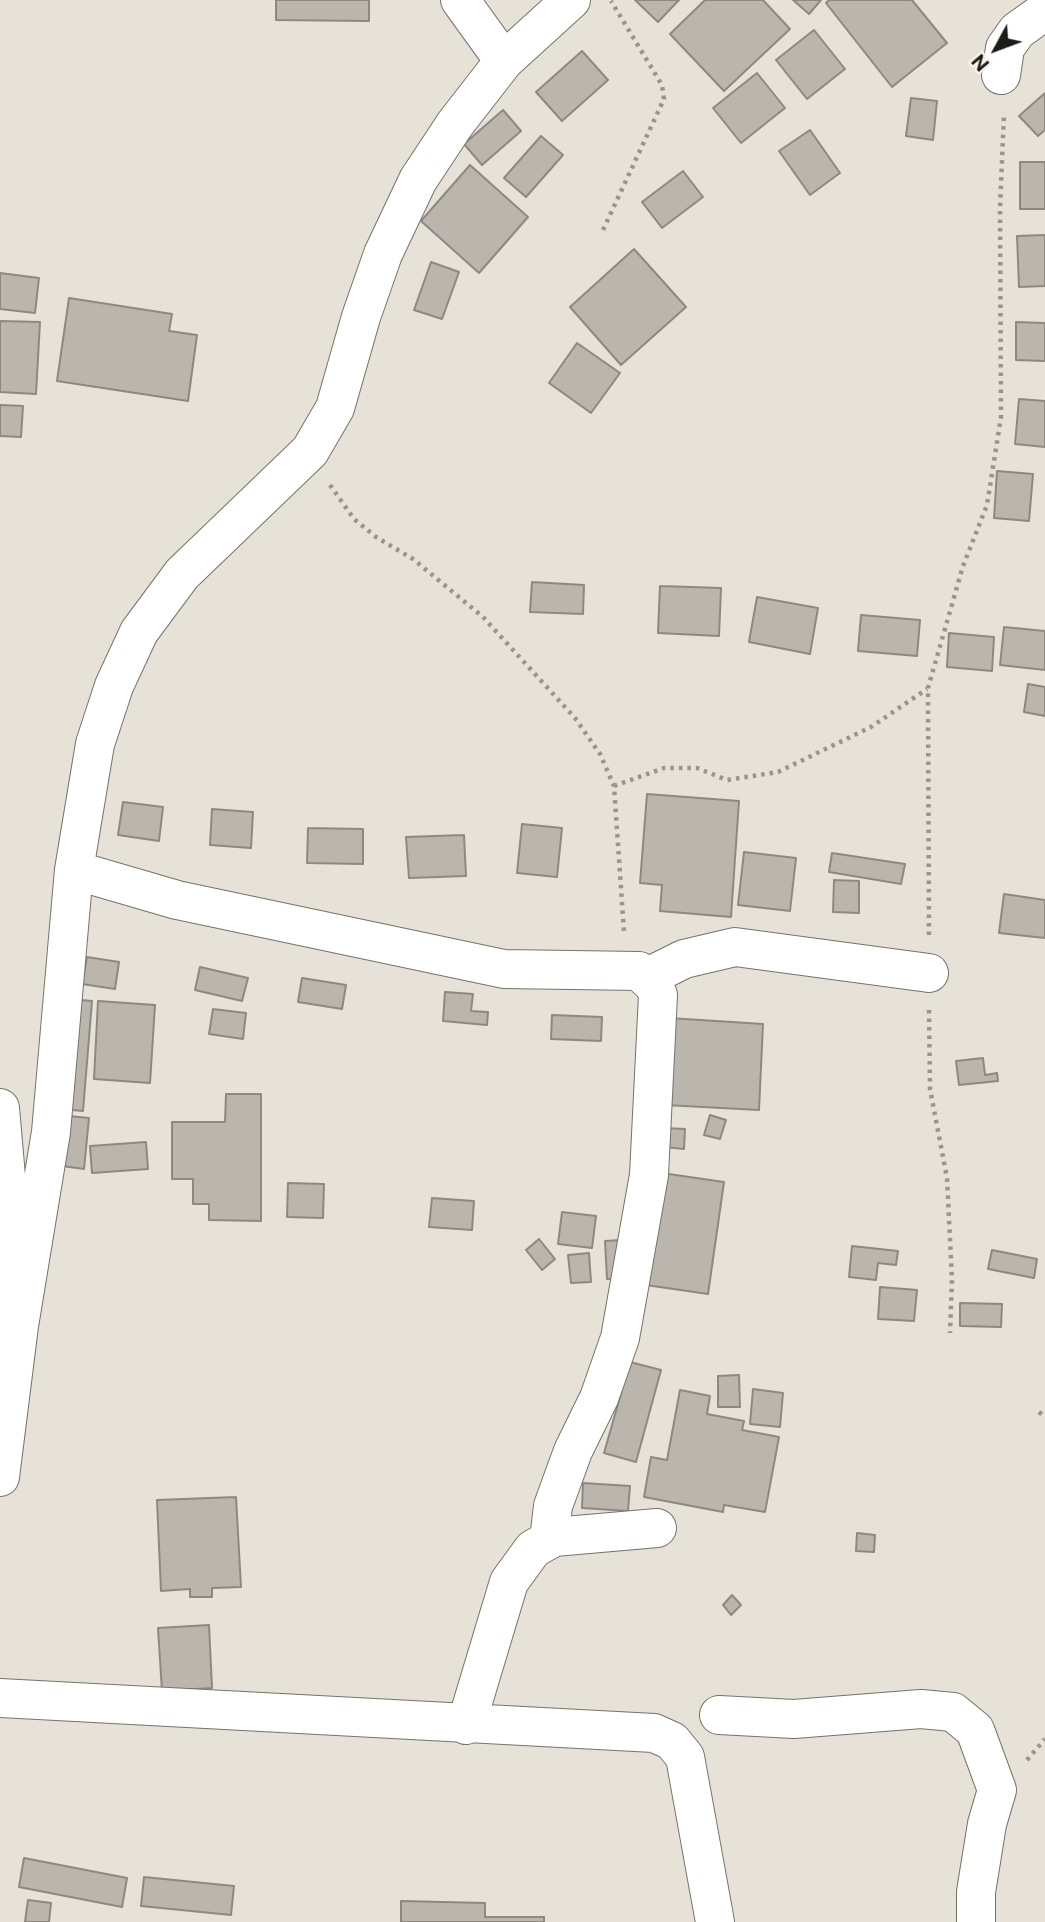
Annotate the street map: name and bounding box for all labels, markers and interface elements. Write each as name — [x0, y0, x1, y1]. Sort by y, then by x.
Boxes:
north arrow — [961, 14, 1031, 84]
text: N — [967, 50, 993, 76]

